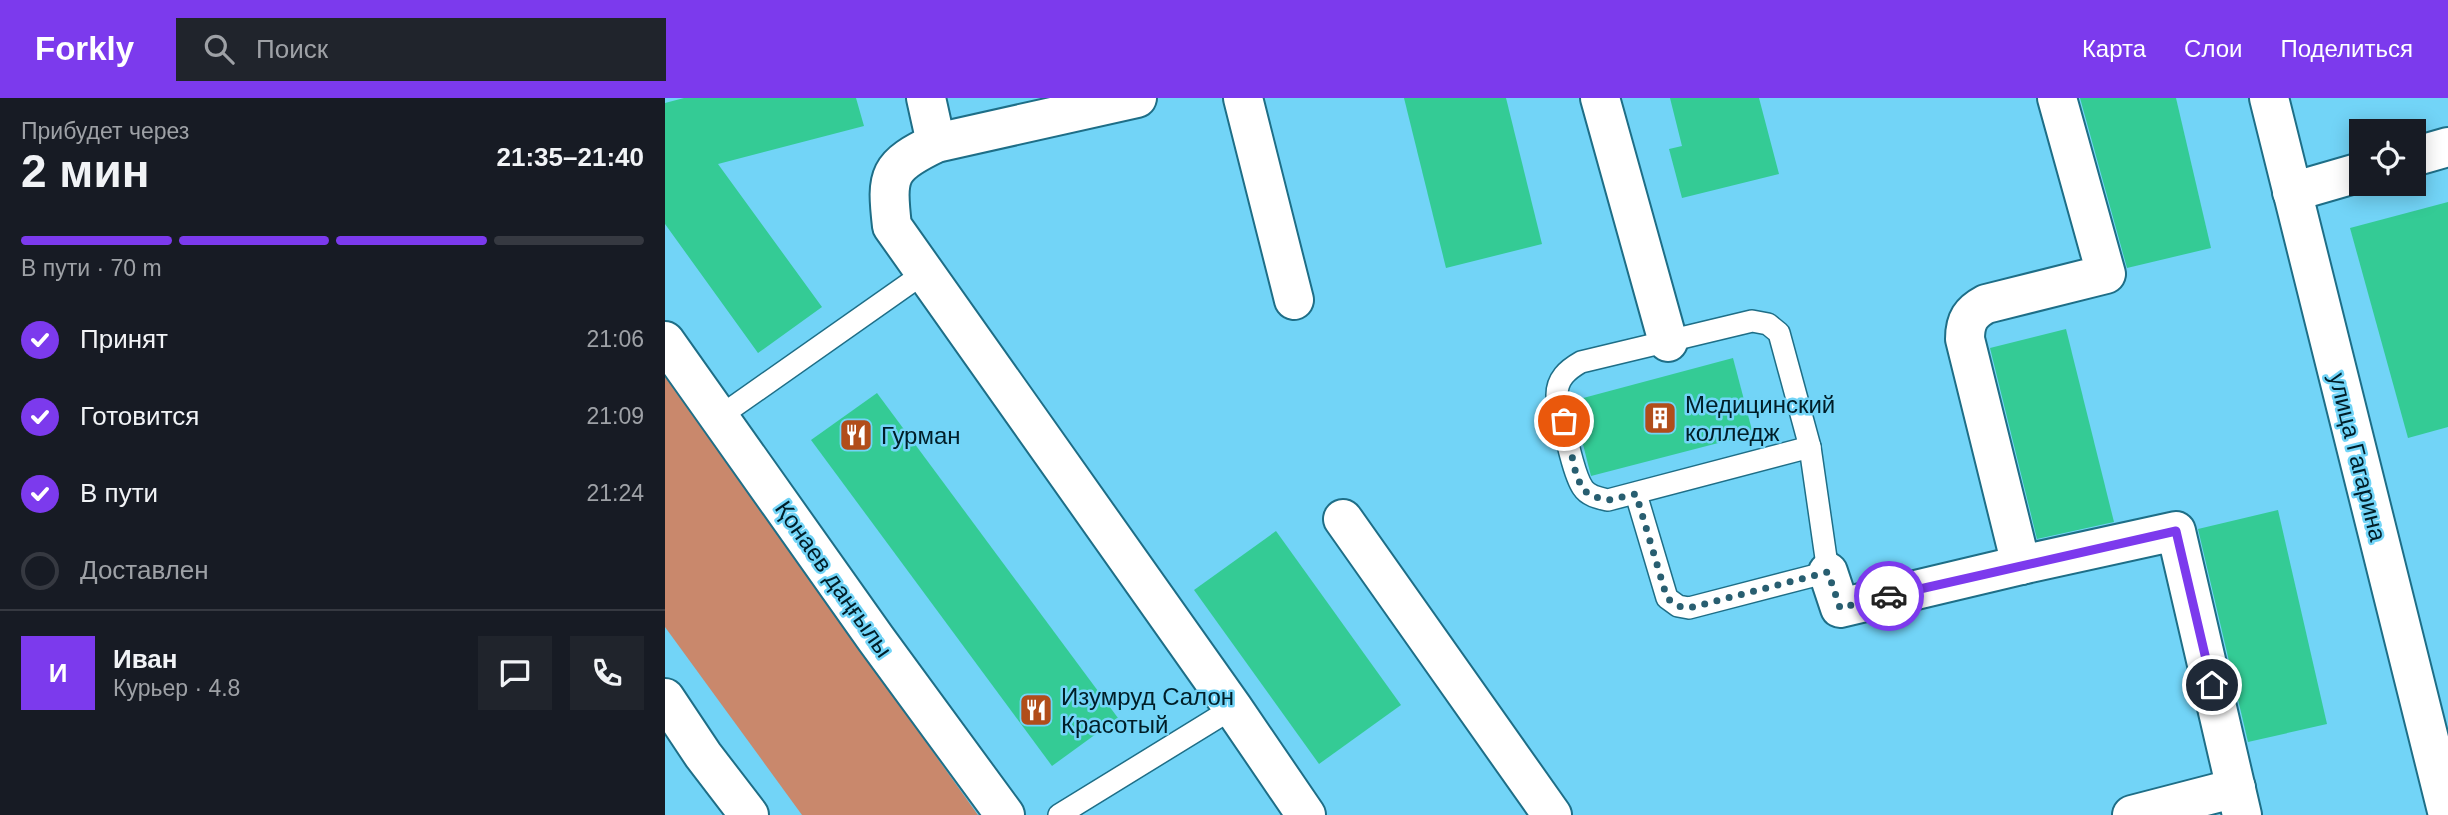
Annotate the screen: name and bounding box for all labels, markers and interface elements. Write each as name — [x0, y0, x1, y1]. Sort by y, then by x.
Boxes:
search box — [176, 18, 666, 81]
text: Forkly — [35, 30, 134, 67]
icon: search — [200, 30, 238, 68]
text: Поиск — [256, 34, 328, 64]
text: Карта — [2082, 35, 2146, 62]
text: Слои — [2184, 35, 2242, 62]
text: Поделиться — [2280, 35, 2413, 62]
text: Прибудет через — [21, 118, 189, 144]
map controls — [2349, 119, 2426, 196]
button: locate — [2349, 119, 2426, 196]
text: 21:35–21:40 — [497, 142, 644, 172]
text: 2 мин — [21, 145, 149, 197]
text: В пути · 70 m — [21, 255, 162, 281]
icon: check — [21, 321, 59, 359]
text: Принят — [80, 324, 168, 354]
text: 21:06 — [586, 326, 644, 352]
street label: улица Гагарина — [2324, 370, 2392, 545]
pin — [1534, 391, 1594, 451]
place label: Медицинский колледж — [1685, 391, 1835, 446]
icon: check — [21, 398, 59, 436]
building icon: Медицинский колледж — [1641, 399, 1679, 437]
text: Готовится — [80, 401, 199, 431]
icon: bag — [1545, 402, 1583, 440]
text: 21:09 — [586, 403, 644, 429]
restaurant icon: Гурман — [837, 416, 875, 454]
place label: Гурман — [881, 422, 961, 449]
icon: check — [21, 475, 59, 513]
text: В пути — [80, 478, 158, 508]
text: 21:24 — [586, 480, 644, 506]
street label: Қонаев даңғылы — [770, 496, 898, 662]
text: Доставлен — [80, 555, 209, 585]
courier — [1854, 561, 1924, 631]
icon: car — [1870, 577, 1908, 615]
button: chat — [478, 636, 552, 710]
button: phone — [570, 636, 644, 710]
text: Иван — [113, 644, 178, 674]
pin — [2182, 655, 2242, 715]
text: И — [49, 658, 67, 688]
icon: home — [2193, 666, 2231, 704]
text: Курьер · 4.8 — [113, 675, 240, 701]
place label: Изумруд Салон Красотый — [1061, 683, 1234, 738]
restaurant icon: Изумруд Салон Красотый — [1017, 691, 1055, 729]

